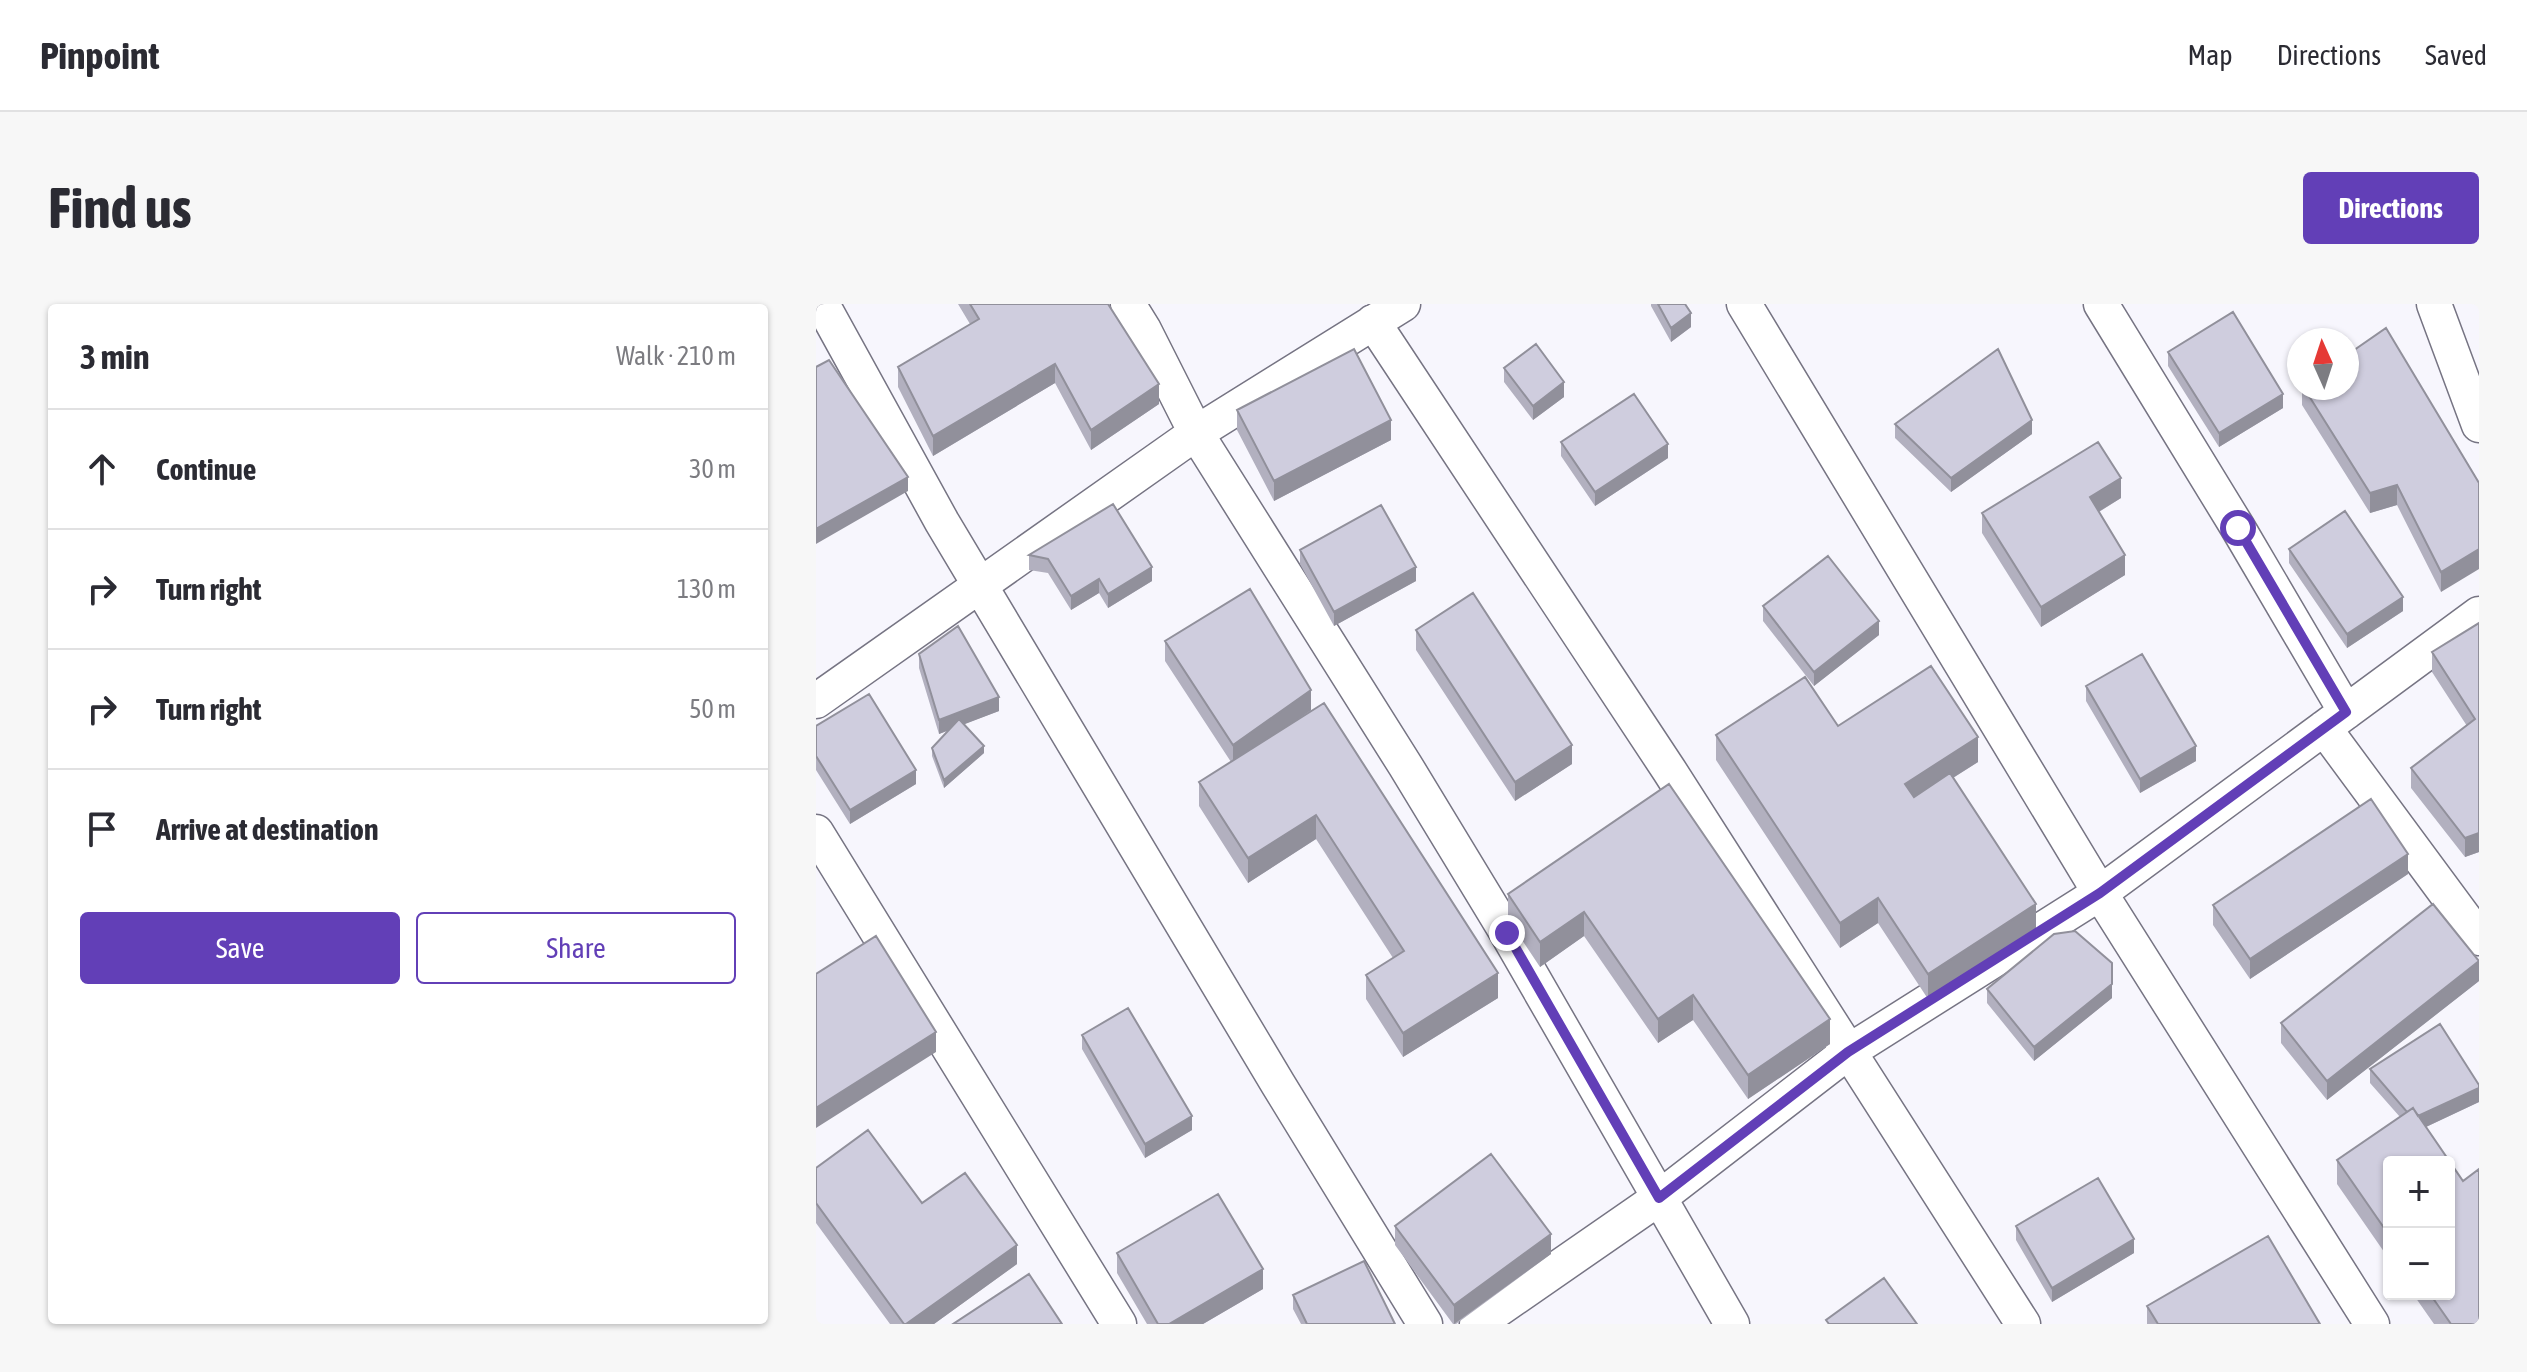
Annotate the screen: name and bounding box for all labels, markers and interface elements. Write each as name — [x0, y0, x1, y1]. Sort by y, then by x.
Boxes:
text: Pinpoint — [40, 34, 159, 77]
text: Map — [2188, 39, 2233, 71]
text: Directions — [2277, 39, 2381, 71]
text: Saved — [2425, 39, 2487, 71]
button: Directions — [2303, 172, 2479, 244]
text: Find us — [48, 176, 192, 240]
north arrow — [2287, 328, 2359, 400]
text: 3 min — [80, 337, 149, 376]
text: Walk · 210 m — [616, 341, 736, 371]
icon: ahead — [80, 447, 124, 491]
text: Continue — [156, 452, 256, 486]
text: 30 m — [689, 454, 736, 484]
route start — [2220, 510, 2256, 546]
icon: right — [80, 567, 124, 611]
text: Turn right — [156, 572, 262, 606]
text: 130 m — [677, 574, 736, 604]
icon: right — [80, 687, 124, 731]
text: Turn right — [156, 692, 262, 726]
text: 50 m — [689, 694, 736, 724]
icon: arrive — [80, 807, 124, 851]
text: Arrive at destination — [156, 812, 378, 846]
button: Save — [80, 912, 400, 984]
button: Share — [416, 912, 736, 984]
route end — [1489, 915, 1525, 951]
map controls — [2383, 1156, 2455, 1300]
button: + — [2383, 1156, 2455, 1228]
button: − — [2383, 1228, 2455, 1300]

